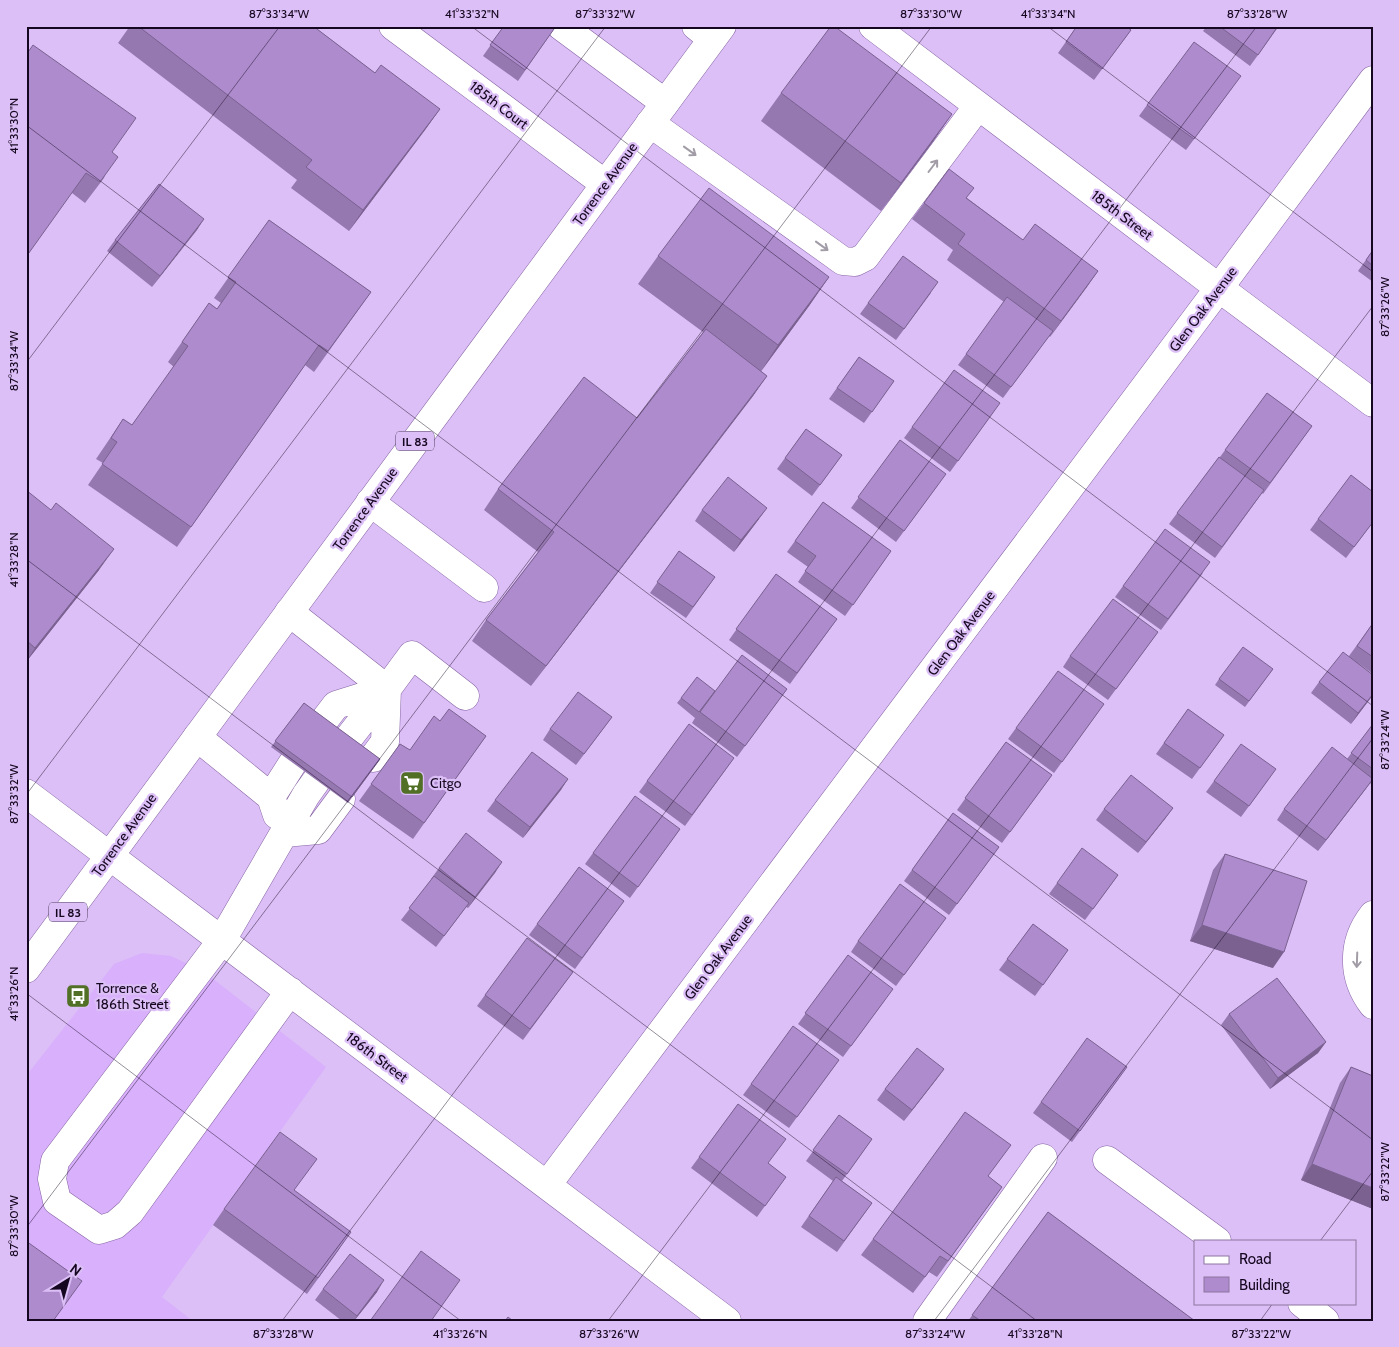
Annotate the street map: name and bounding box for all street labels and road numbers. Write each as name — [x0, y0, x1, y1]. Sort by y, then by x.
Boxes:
street label: 185th Court — [466, 77, 532, 133]
street label: Torrence Avenue — [569, 139, 641, 229]
street label: 185th Street — [1088, 186, 1156, 244]
street label: Glen Oak Avenue — [1165, 263, 1241, 355]
road number: IL 83 — [396, 432, 434, 451]
street label: Torrence Avenue — [329, 464, 401, 554]
street label: Glen Oak Avenue — [923, 587, 999, 679]
street label: Torrence Avenue — [88, 790, 160, 880]
road number: IL 83 — [49, 902, 87, 922]
street label: Glen Oak Avenue — [680, 911, 756, 1003]
street label: 186th Street — [343, 1028, 412, 1086]

